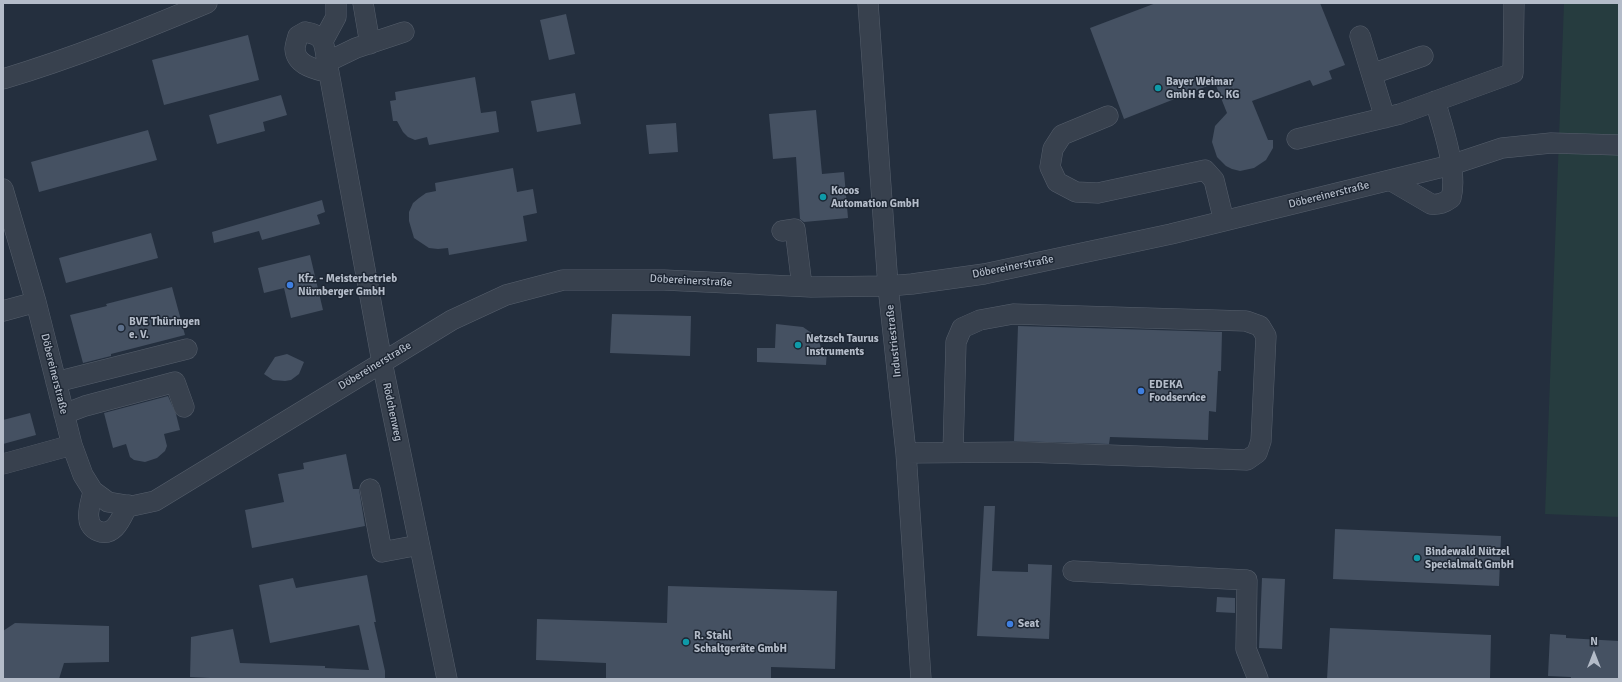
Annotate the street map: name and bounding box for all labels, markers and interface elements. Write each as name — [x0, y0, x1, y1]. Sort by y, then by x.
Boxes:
place label: Bayer Weimar GmbH & Co. KG — [1166, 75, 1239, 101]
marker: Bayer Weimar GmbH & Co. KG — [1153, 83, 1163, 93]
street label: Döbereinerstraße — [1287, 179, 1371, 211]
place label: Kocos Automation GmbH — [831, 184, 919, 210]
marker: Kocos Automation GmbH — [818, 192, 828, 202]
street label: Döbereinerstraße — [971, 253, 1055, 281]
place label: Kfz. - Meisterbetrieb Nürnberger GmbH — [298, 272, 397, 298]
street label: Döbereinerstraße — [649, 272, 733, 290]
marker: Kfz. - Meisterbetrieb Nürnberger GmbH — [285, 280, 295, 290]
street label: Industriestraße — [884, 304, 904, 378]
place label: BVE Thüringen e. V. — [129, 315, 200, 341]
marker: BVE Thüringen e. V. — [116, 323, 126, 333]
street label: Döbereinerstraße — [38, 332, 70, 416]
place label: Netzsch Taurus Instruments — [806, 332, 879, 358]
street label: Döbereinerstraße — [336, 339, 414, 393]
marker: Netzsch Taurus Instruments — [793, 340, 803, 350]
place label: EDEKA Foodservice — [1149, 378, 1206, 404]
street label: Rödchenweg — [379, 381, 405, 443]
marker: EDEKA Foodservice — [1136, 386, 1146, 396]
place label: Bindewald Nützel Specialmalt GmbH — [1425, 545, 1514, 571]
marker: Bindewald Nützel Specialmalt GmbH — [1412, 553, 1422, 563]
place label: Seat — [1018, 617, 1039, 631]
marker: Seat — [1005, 619, 1015, 629]
place label: R. Stahl Schaltgeräte GmbH — [694, 629, 787, 655]
north arrow — [1574, 634, 1614, 674]
text: N — [1590, 635, 1598, 648]
marker: R. Stahl Schaltgeräte GmbH — [681, 637, 691, 647]

